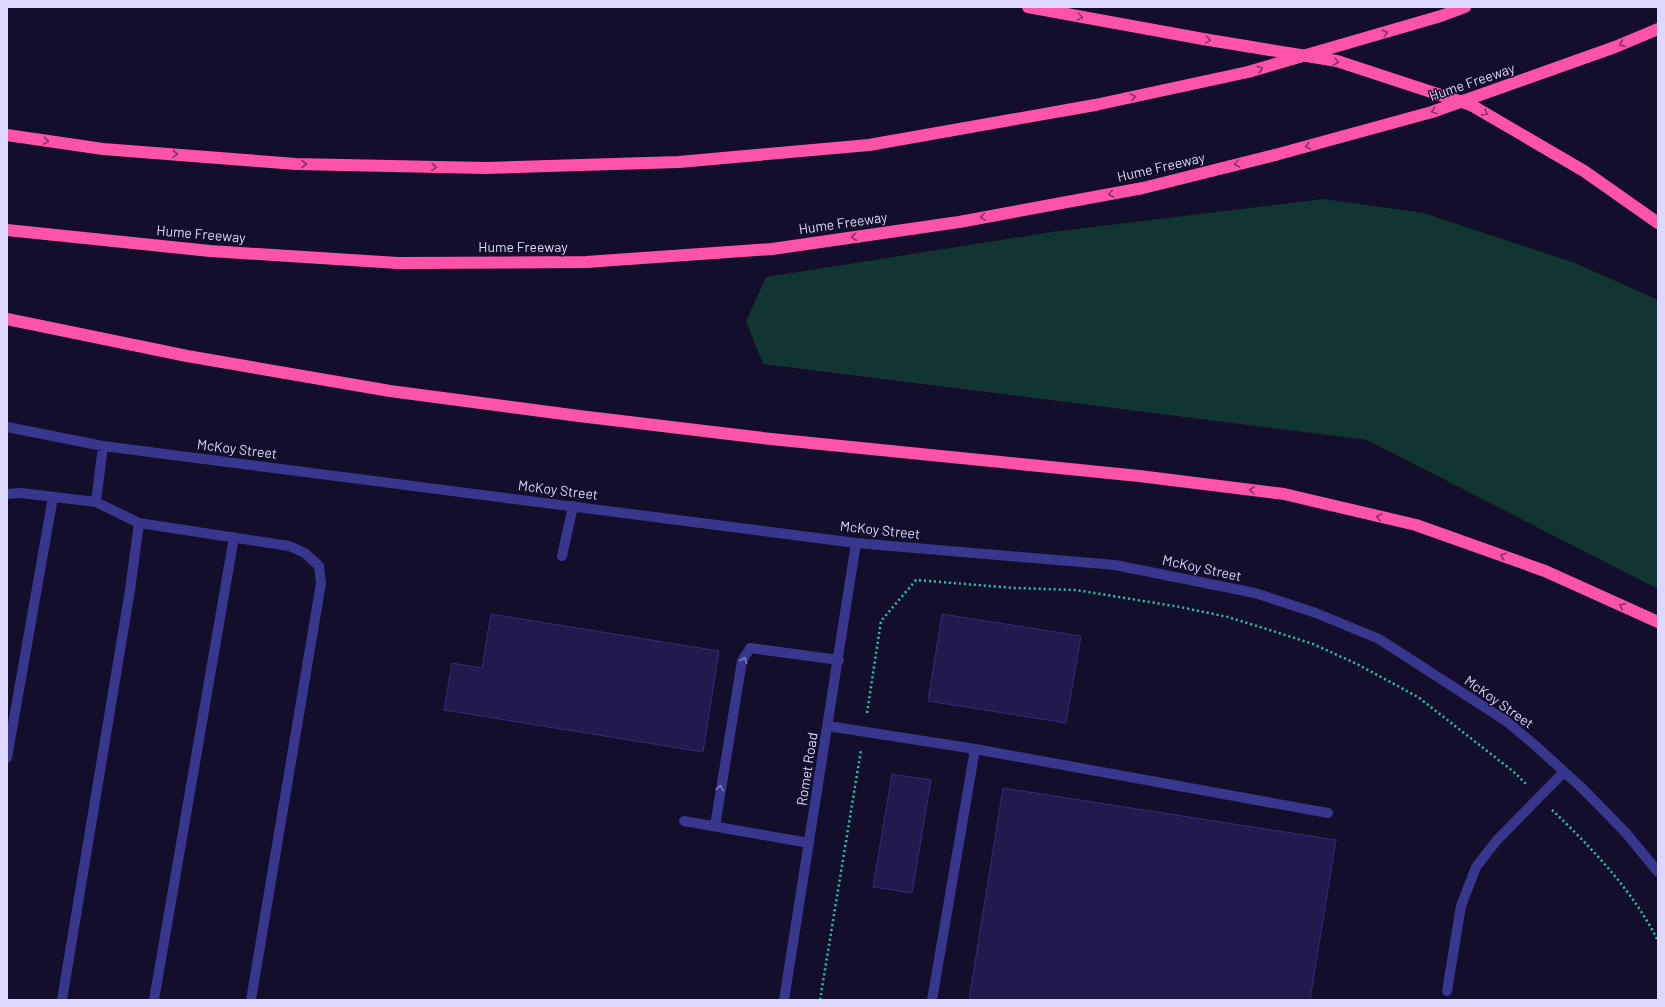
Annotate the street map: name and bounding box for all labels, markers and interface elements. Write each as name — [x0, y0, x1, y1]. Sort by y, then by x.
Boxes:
one-way arrow — [1077, 12, 1083, 20]
one-way arrow — [1381, 29, 1388, 38]
one-way arrow — [1205, 35, 1211, 44]
one-way arrow — [1619, 40, 1626, 48]
one-way arrow — [1333, 57, 1340, 65]
street label: Hume Freeway — [1427, 59, 1517, 104]
one-way arrow — [1256, 65, 1263, 74]
one-way arrow — [1130, 94, 1136, 102]
one-way arrow — [1430, 106, 1437, 115]
one-way arrow — [1481, 109, 1488, 116]
one-way arrow — [43, 136, 49, 145]
one-way arrow — [1305, 141, 1312, 150]
street label: Hume Freeway — [1115, 148, 1207, 185]
one-way arrow — [172, 150, 178, 159]
one-way arrow — [301, 160, 307, 168]
one-way arrow — [1234, 160, 1240, 168]
one-way arrow — [431, 163, 437, 171]
one-way arrow — [1108, 189, 1114, 198]
street label: Hume Freeway — [797, 208, 889, 237]
one-way arrow — [980, 213, 986, 221]
street label: Hume Freeway — [156, 221, 247, 246]
one-way arrow — [851, 232, 857, 241]
street label: Hume Freeway — [478, 238, 568, 255]
street label: McKoy Street — [196, 435, 278, 462]
street label: McKoy Street — [517, 476, 599, 503]
one-way arrow — [1249, 486, 1255, 495]
one-way arrow — [1376, 513, 1382, 521]
street label: McKoy Street — [839, 517, 921, 542]
street label: McKoy Street — [1161, 551, 1243, 584]
one-way arrow — [1499, 552, 1506, 561]
one-way arrow — [1619, 603, 1627, 611]
one-way arrow — [739, 657, 747, 664]
street label: McKoy Street — [1461, 672, 1537, 732]
street label: Romet Road — [792, 731, 821, 807]
one-way arrow — [716, 785, 724, 791]

